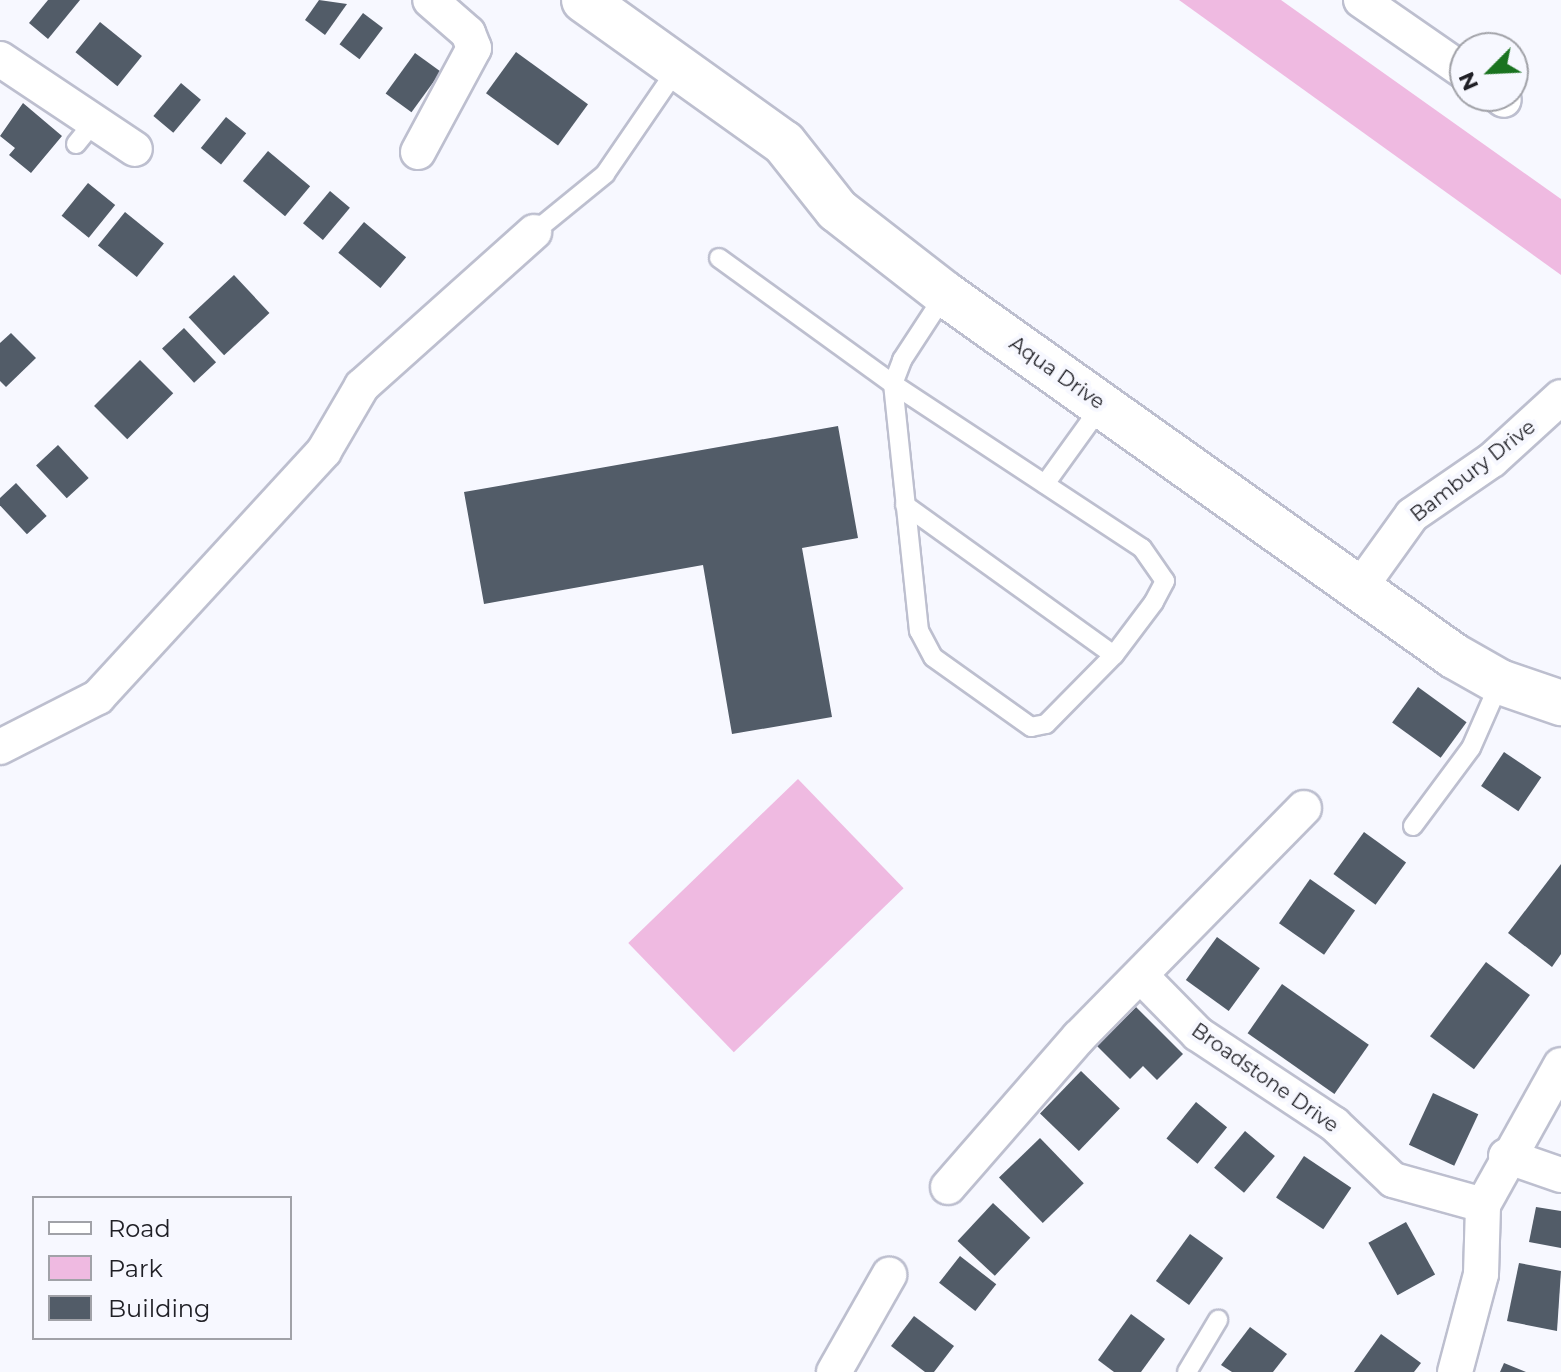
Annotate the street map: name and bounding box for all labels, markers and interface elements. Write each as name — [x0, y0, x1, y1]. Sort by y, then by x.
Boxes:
north arrow — [1449, 32, 1529, 112]
text: N — [1452, 68, 1484, 95]
street label: Aqua Drive — [1005, 331, 1109, 415]
street label: Bambury Drive — [1406, 415, 1540, 527]
street label: Broadstone Drive — [1187, 1018, 1343, 1138]
legend — [32, 1196, 292, 1340]
text: Road — [108, 1214, 171, 1243]
text: Park — [108, 1254, 163, 1283]
text: Building — [108, 1294, 211, 1323]

